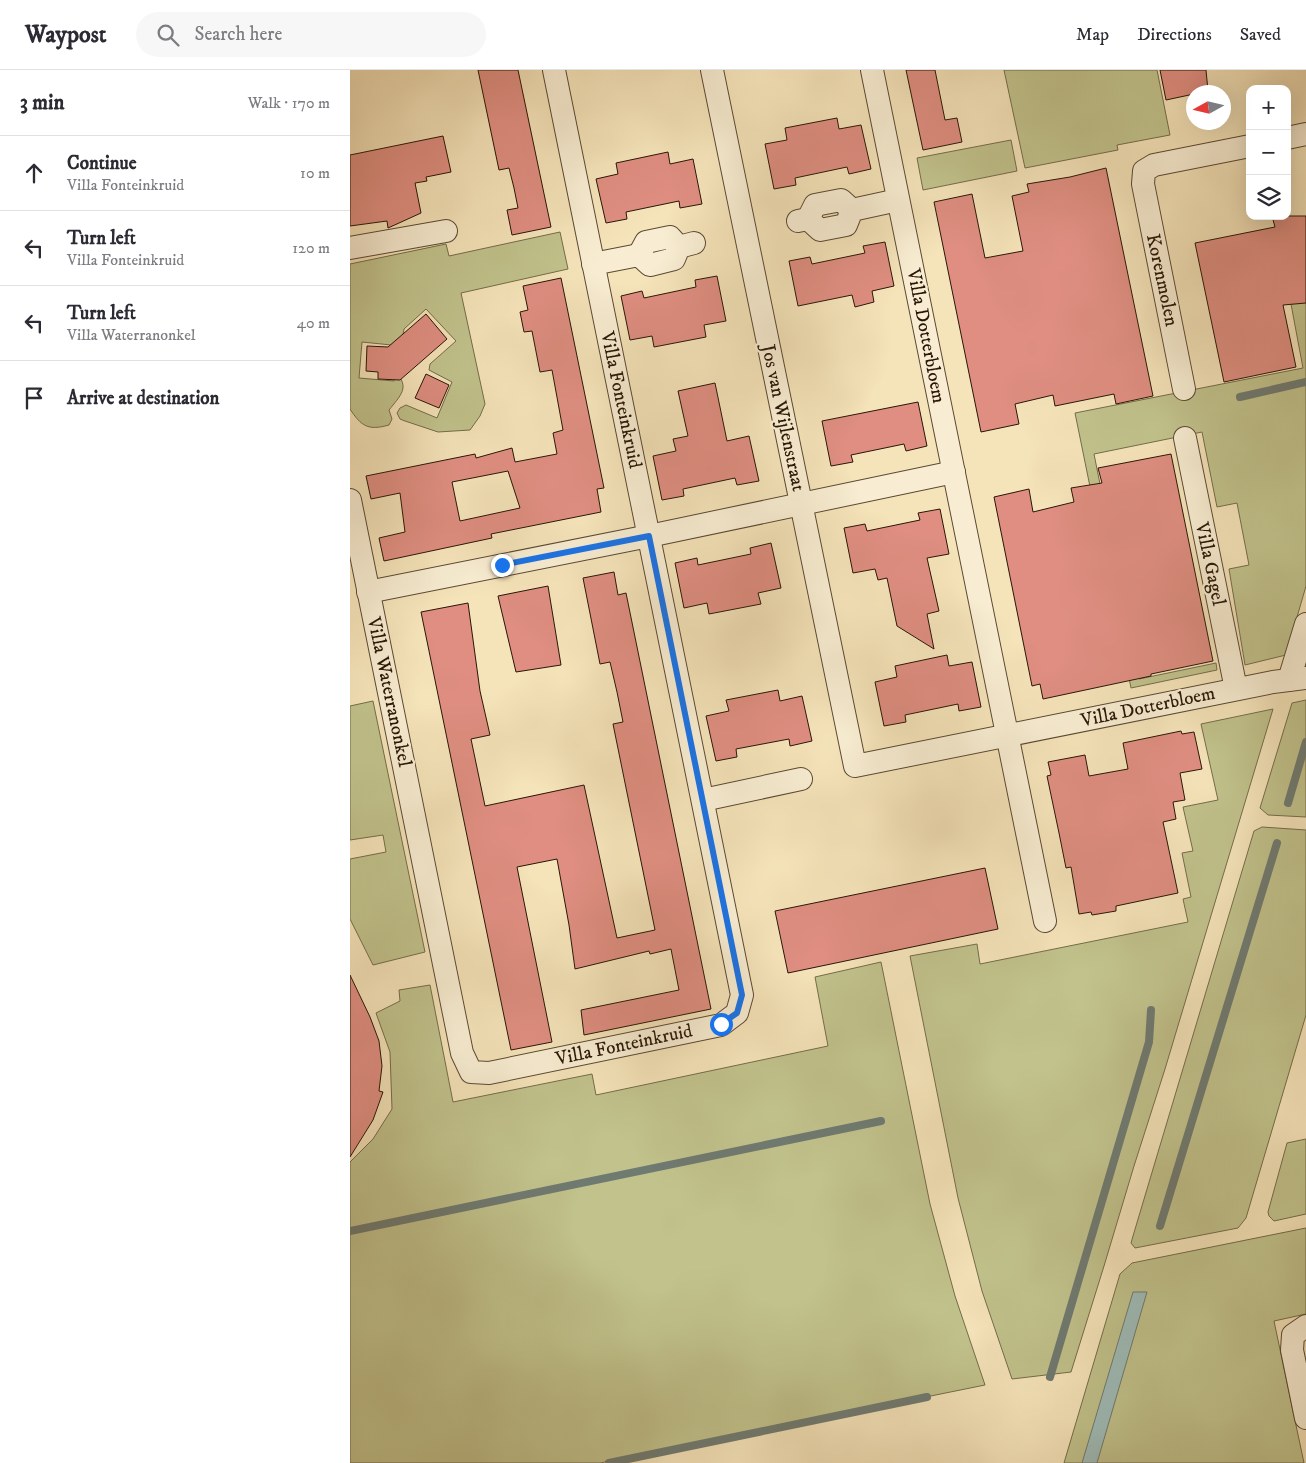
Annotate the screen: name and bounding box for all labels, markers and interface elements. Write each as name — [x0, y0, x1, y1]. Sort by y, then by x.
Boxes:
search box — [136, 12, 486, 57]
text: Waypost — [25, 20, 106, 50]
icon: search — [154, 21, 182, 49]
text: Search here — [194, 23, 282, 46]
text: Map — [1076, 24, 1109, 46]
text: Directions — [1137, 24, 1212, 46]
text: Saved — [1240, 24, 1281, 46]
north arrow — [1186, 85, 1231, 130]
map controls — [1246, 85, 1291, 220]
button: + — [1246, 85, 1291, 130]
text: 3 min — [20, 90, 65, 116]
text: Walk · 170 m — [248, 93, 330, 113]
button: − — [1246, 130, 1291, 175]
text: Continue — [67, 152, 137, 175]
icon: ahead — [20, 159, 48, 187]
text: 10 m — [300, 163, 330, 183]
text: Villa Fonteinkruid — [67, 175, 184, 195]
button: layers — [1246, 175, 1291, 220]
text: Turn left — [67, 227, 136, 250]
street label: Korenmolen — [1141, 232, 1183, 328]
icon: left — [20, 234, 48, 262]
text: 120 m — [292, 238, 330, 258]
text: Villa Fonteinkruid — [67, 250, 184, 270]
street label: Villa Dotterbloem — [901, 266, 950, 405]
text: Turn left — [67, 302, 136, 325]
icon: left — [20, 309, 48, 337]
text: 40 m — [297, 313, 330, 333]
text: Villa Waterranonkel — [67, 325, 196, 345]
street label: Villa Fonteinkruid — [595, 329, 647, 471]
street label: Jos van Wijlenstraat — [756, 341, 810, 493]
icon: arrive — [20, 384, 48, 412]
text: Arrive at destination — [67, 387, 219, 410]
street label: Villa Gagel — [1190, 519, 1230, 608]
route end — [491, 554, 514, 577]
street label: Villa Waterranonkel — [362, 614, 416, 769]
street label: Villa Dotterbloem — [1078, 682, 1217, 733]
route start — [710, 1013, 733, 1036]
street label: Villa Fonteinkruid — [553, 1019, 695, 1071]

